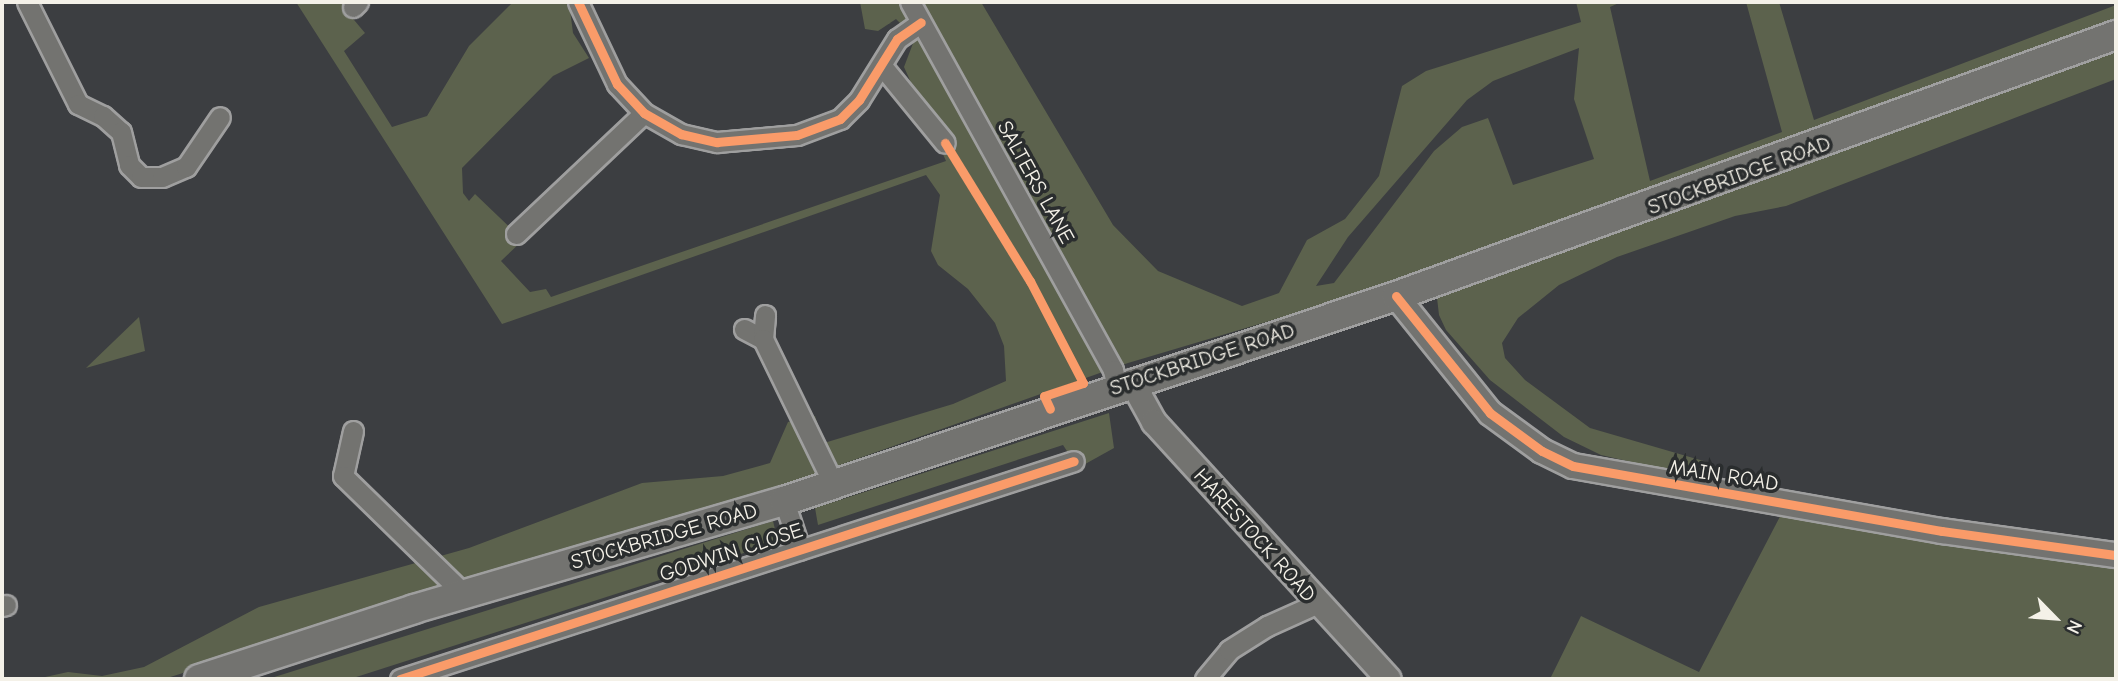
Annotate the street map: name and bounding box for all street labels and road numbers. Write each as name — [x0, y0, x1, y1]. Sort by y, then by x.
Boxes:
street label: SALTERS LANE — [992, 116, 1080, 248]
street label: STOCKBRIDGE ROAD — [1644, 130, 1834, 220]
street label: STOCKBRIDGE ROAD — [1107, 317, 1297, 401]
street label: MAIN ROAD — [1668, 454, 1780, 496]
street label: HARESTOCK ROAD — [1189, 463, 1321, 607]
street label: STOCKBRIDGE ROAD — [568, 497, 760, 575]
street label: GODWIN CLOSE — [656, 517, 806, 587]

